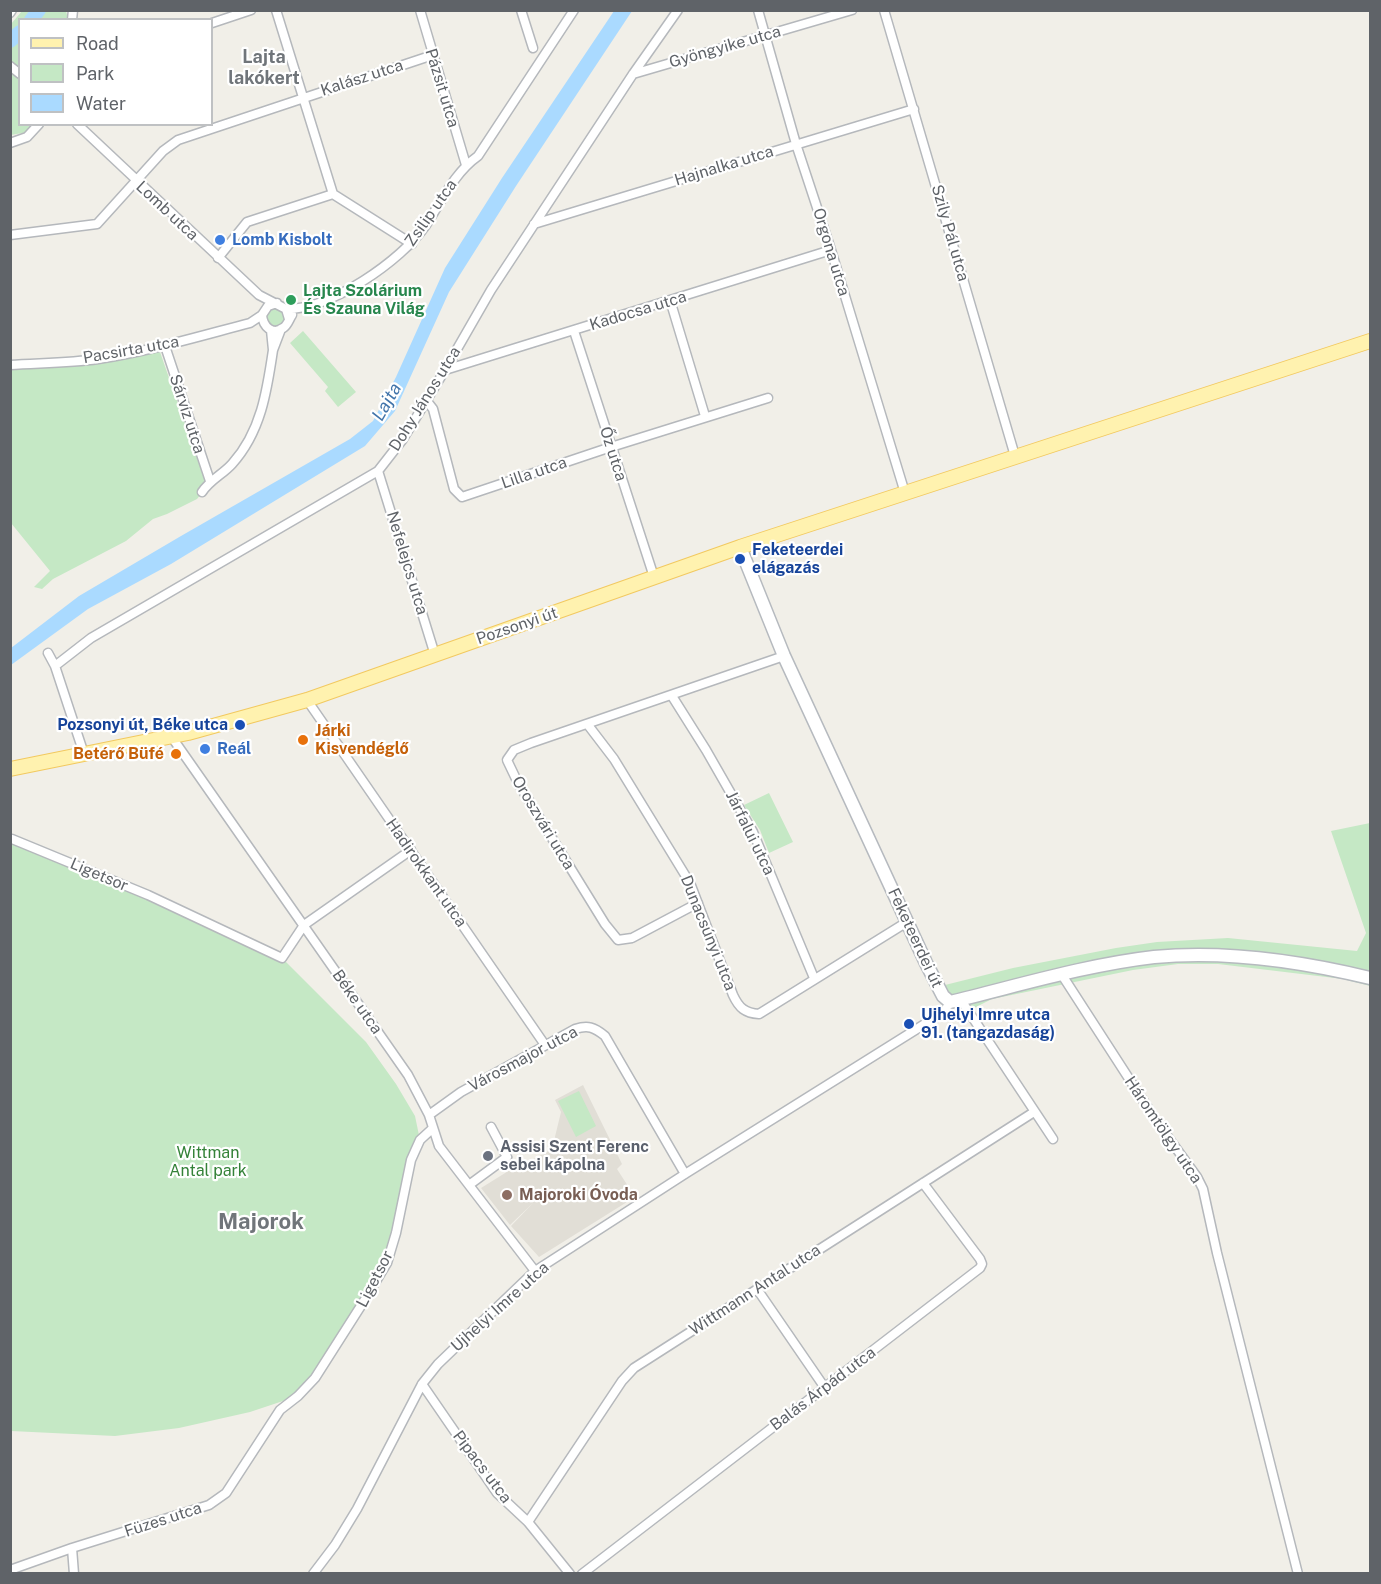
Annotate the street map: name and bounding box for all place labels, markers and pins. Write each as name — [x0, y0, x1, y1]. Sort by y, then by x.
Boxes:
place label: Lomb Kisbolt — [232, 230, 332, 250]
marker: Lomb Kisbolt — [213, 233, 227, 247]
place label: Lajta Szolárium És Szauna Világ — [303, 281, 425, 319]
marker: Lajta Szolárium És Szauna Világ — [284, 293, 298, 307]
place label: Feketeerdei elágazás — [752, 540, 843, 578]
marker: Feketeerdei elágazás — [733, 552, 747, 566]
place label: Pozsonyi út, Béke utca — [57, 715, 228, 735]
marker: Pozsonyi út, Béke utca — [233, 718, 247, 732]
place label: Járki Kisvendéglő — [315, 721, 409, 759]
marker: Járki Kisvendéglő — [296, 733, 310, 747]
place label: Reál — [217, 739, 251, 759]
marker: Reál — [198, 742, 212, 756]
place label: Betérő Büfé — [73, 744, 164, 764]
marker: Betérő Büfé — [169, 747, 183, 761]
place label: Ujhelyi Imre utca 91. (tangazdaság) — [921, 1005, 1055, 1043]
marker: Ujhelyi Imre utca 91. (tangazdaság) — [902, 1017, 916, 1031]
place label: Assisi Szent Ferenc sebei kápolna — [500, 1137, 649, 1175]
marker: Assisi Szent Ferenc sebei kápolna — [481, 1149, 495, 1163]
place label: Majoroki Óvoda — [519, 1185, 638, 1205]
marker: Majoroki Óvoda — [500, 1188, 514, 1202]

